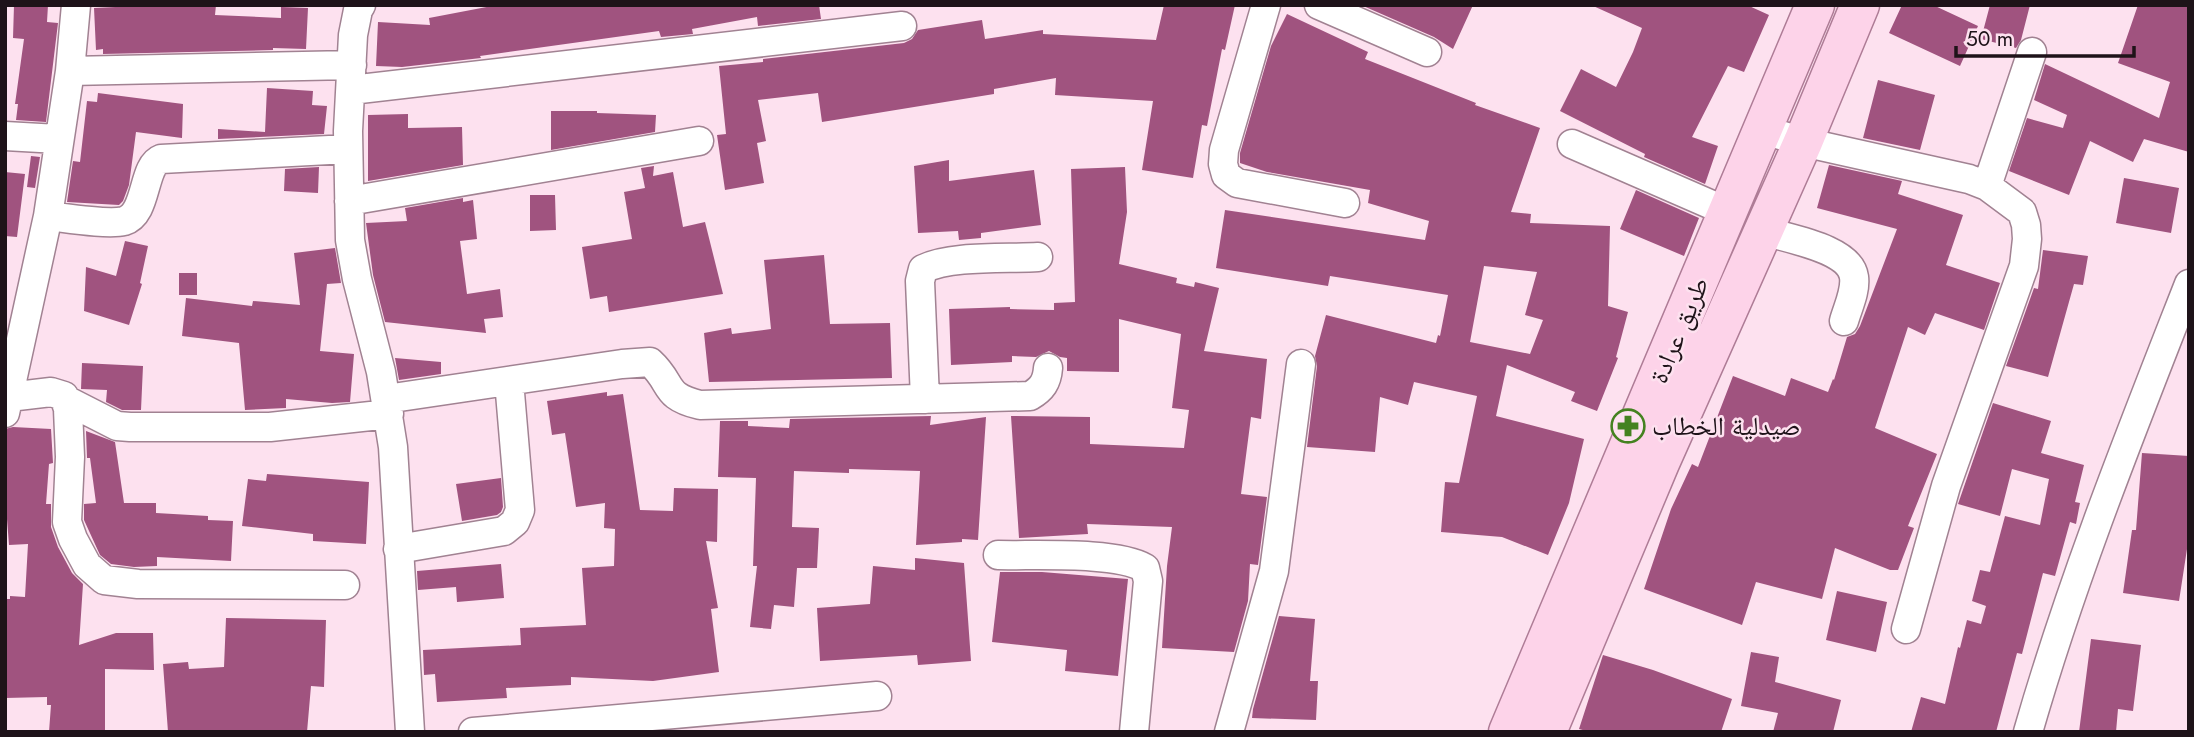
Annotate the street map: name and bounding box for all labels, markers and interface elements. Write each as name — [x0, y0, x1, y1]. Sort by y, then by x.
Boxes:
scale bar — [1956, 14, 2134, 58]
text: 50 m — [1966, 24, 2013, 54]
street label: طريق عرادة — [1640, 271, 1718, 389]
pharmacy icon: صيدلية الخطاب — [1609, 407, 1647, 445]
place label: صيدلية الخطاب — [1652, 407, 1801, 445]

